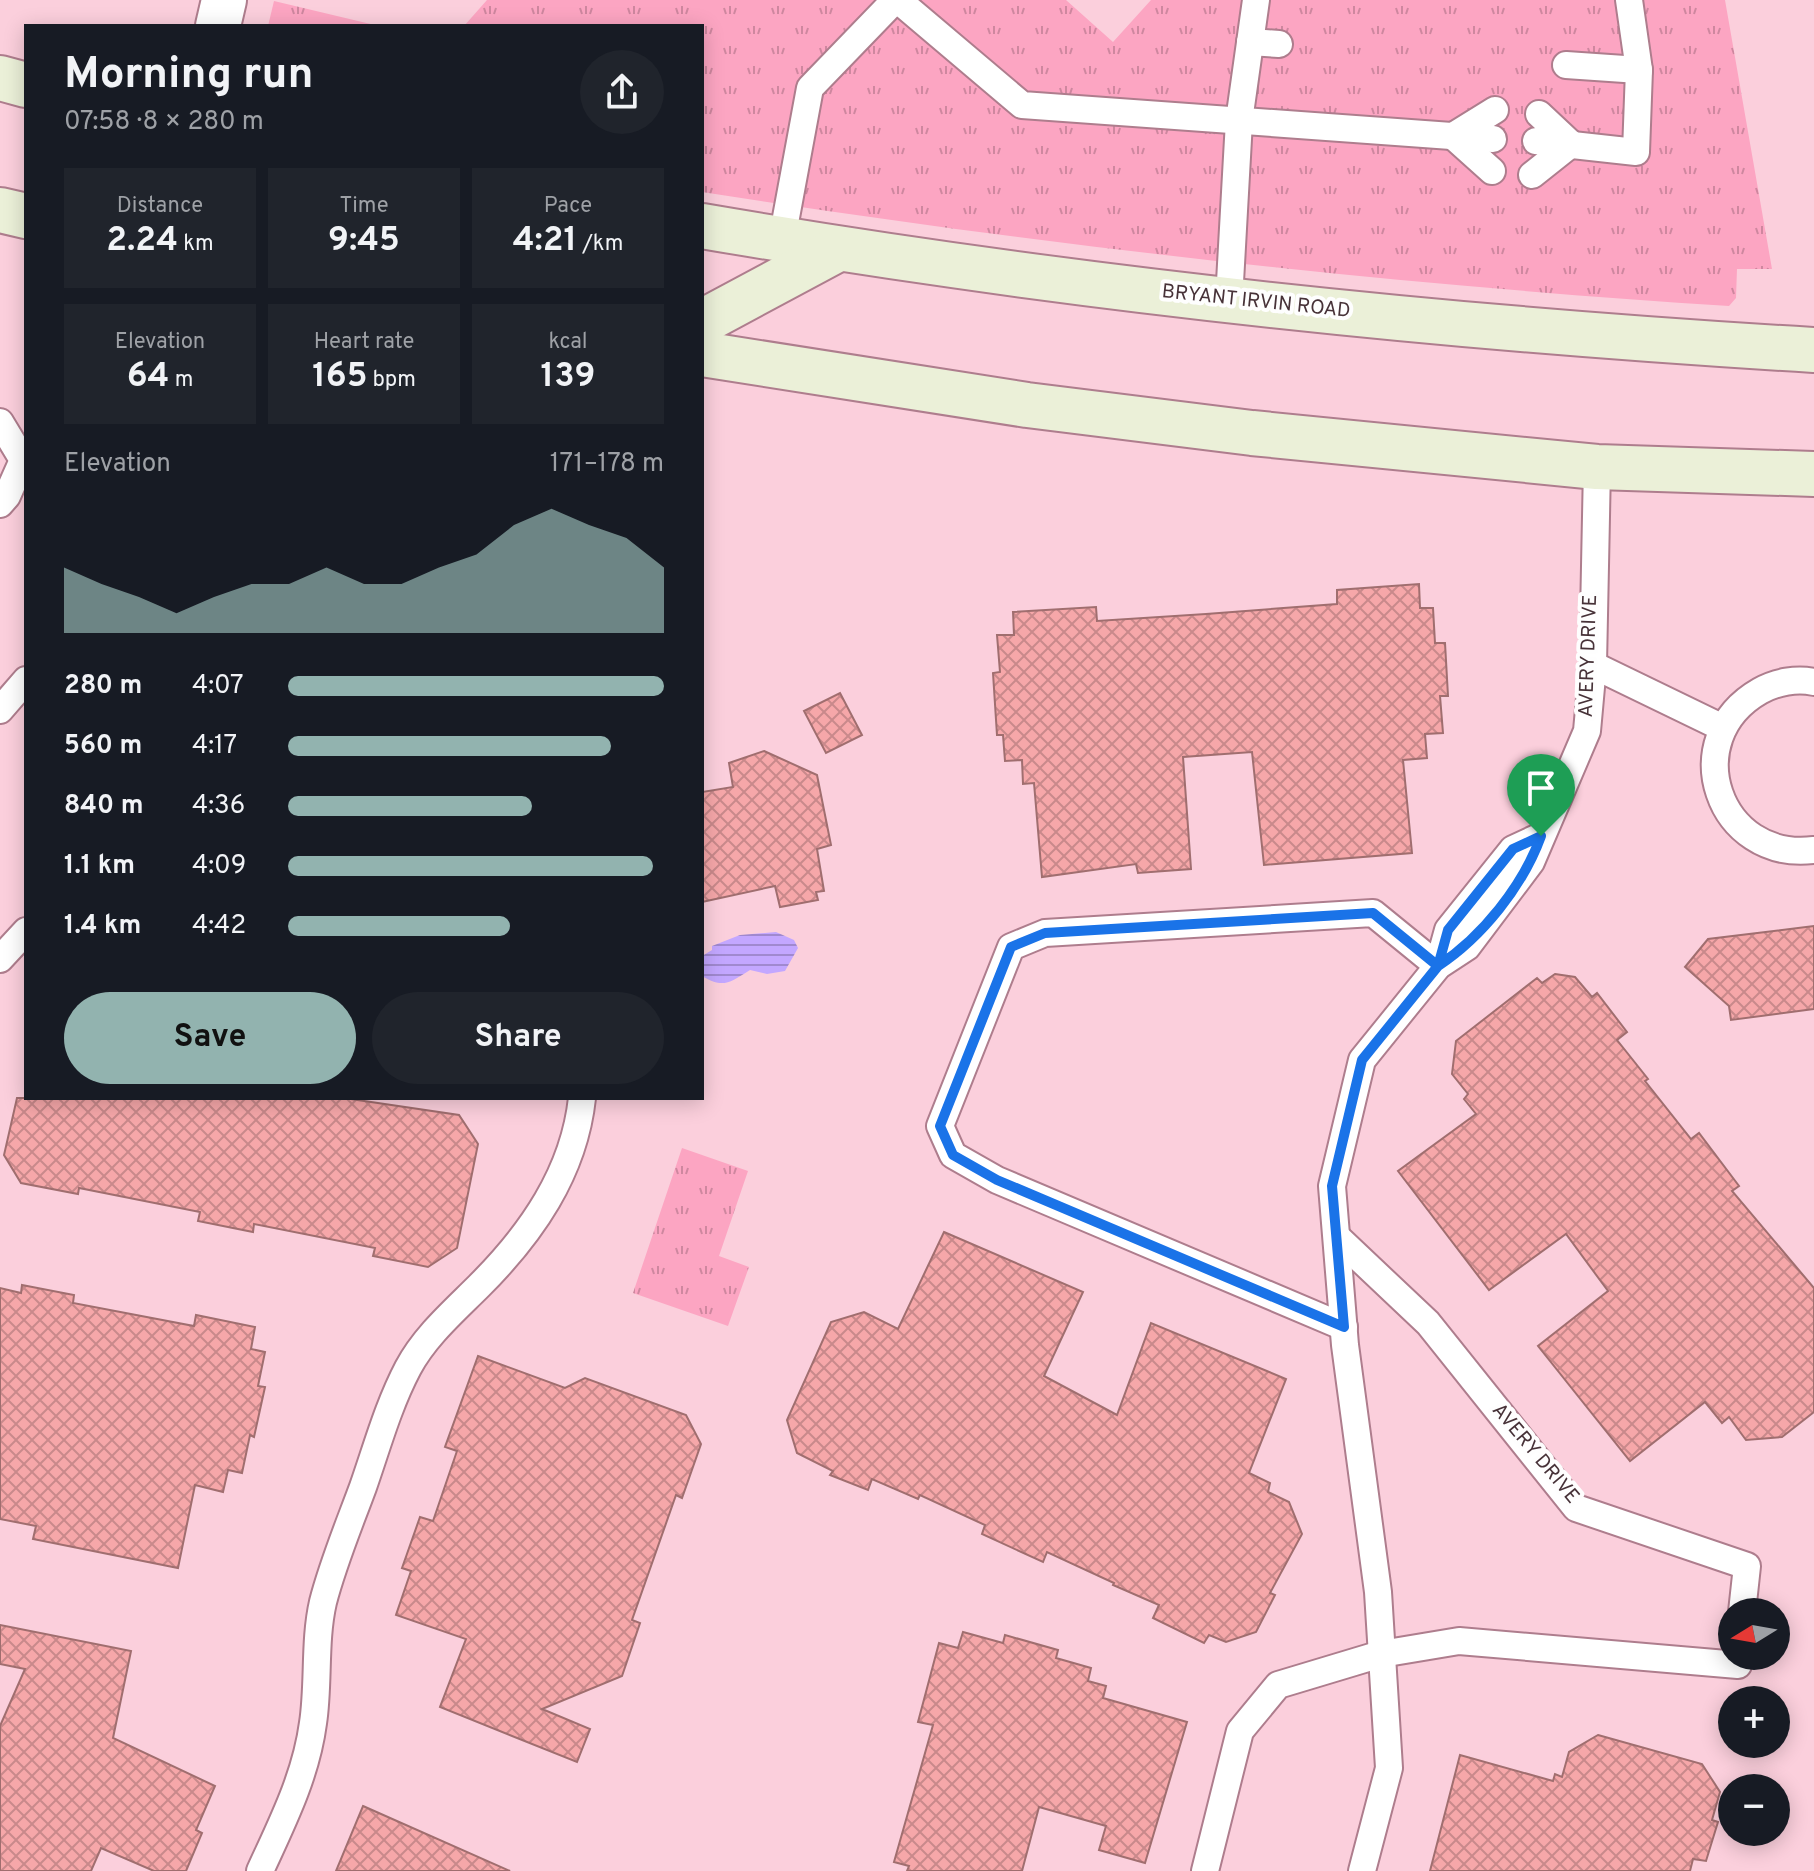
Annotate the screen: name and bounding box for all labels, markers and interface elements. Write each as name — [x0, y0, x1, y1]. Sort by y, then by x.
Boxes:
text: Morning run — [64, 48, 314, 104]
button: share — [580, 50, 664, 134]
text: 07:58 · 8 × 280 m — [64, 106, 264, 139]
text: Distance — [117, 193, 203, 220]
text: Time — [339, 193, 389, 220]
text: Pace — [544, 193, 592, 220]
text: 2.24 — [106, 220, 178, 263]
text: 9:45 — [328, 220, 400, 263]
text: 4:21 — [513, 220, 577, 263]
text: km — [178, 231, 214, 258]
text: /km — [577, 231, 623, 258]
street label: BRYANT IRVIN ROAD — [1160, 279, 1352, 325]
text: Elevation — [115, 329, 205, 356]
text: Heart rate — [314, 329, 414, 356]
text: kcal — [548, 329, 588, 356]
text: 64 — [127, 356, 169, 399]
text: 165 — [312, 356, 367, 399]
text: 139 — [541, 356, 595, 399]
text: m — [169, 367, 193, 394]
text: bpm — [367, 367, 416, 394]
text: Elevation — [64, 448, 171, 481]
text: 171–178 m — [550, 448, 664, 481]
street label: AVERY DRIVE — [1574, 594, 1604, 718]
text: 280 m — [64, 670, 142, 703]
text: 4:07 — [192, 670, 243, 703]
text: 560 m — [64, 730, 142, 763]
text: 4:17 — [192, 730, 237, 763]
pin — [1507, 754, 1575, 836]
icon: arrive — [1519, 766, 1563, 810]
text: 840 m — [64, 790, 143, 823]
text: 4:36 — [192, 790, 245, 823]
text: 1.1 km — [64, 850, 135, 883]
text: 4:09 — [192, 850, 246, 883]
text: 1.4 km — [64, 910, 141, 943]
text: 4:42 — [192, 910, 246, 943]
button: Save — [64, 992, 356, 1084]
button: Share — [372, 992, 664, 1084]
street label: AVERY DRIVE — [1485, 1399, 1585, 1509]
north arrow — [1718, 1598, 1790, 1670]
map controls — [1718, 1598, 1790, 1846]
button: + — [1718, 1686, 1790, 1758]
button: − — [1718, 1774, 1790, 1846]

